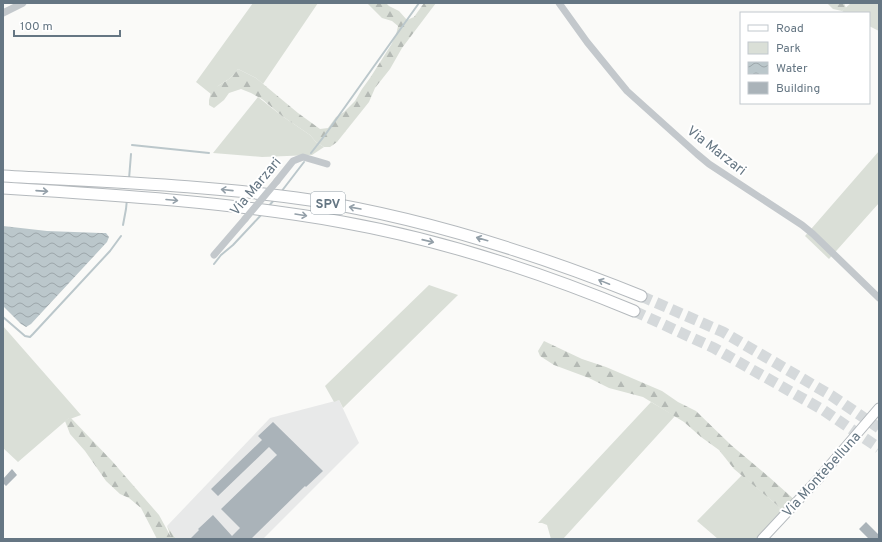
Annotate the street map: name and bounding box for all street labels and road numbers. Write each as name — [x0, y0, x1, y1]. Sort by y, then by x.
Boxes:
street label: Via Marzari — [683, 123, 749, 180]
street label: Via Marzari — [227, 154, 285, 219]
road number: SPV — [311, 192, 345, 214]
street label: Via Montebelluna — [779, 429, 865, 521]

